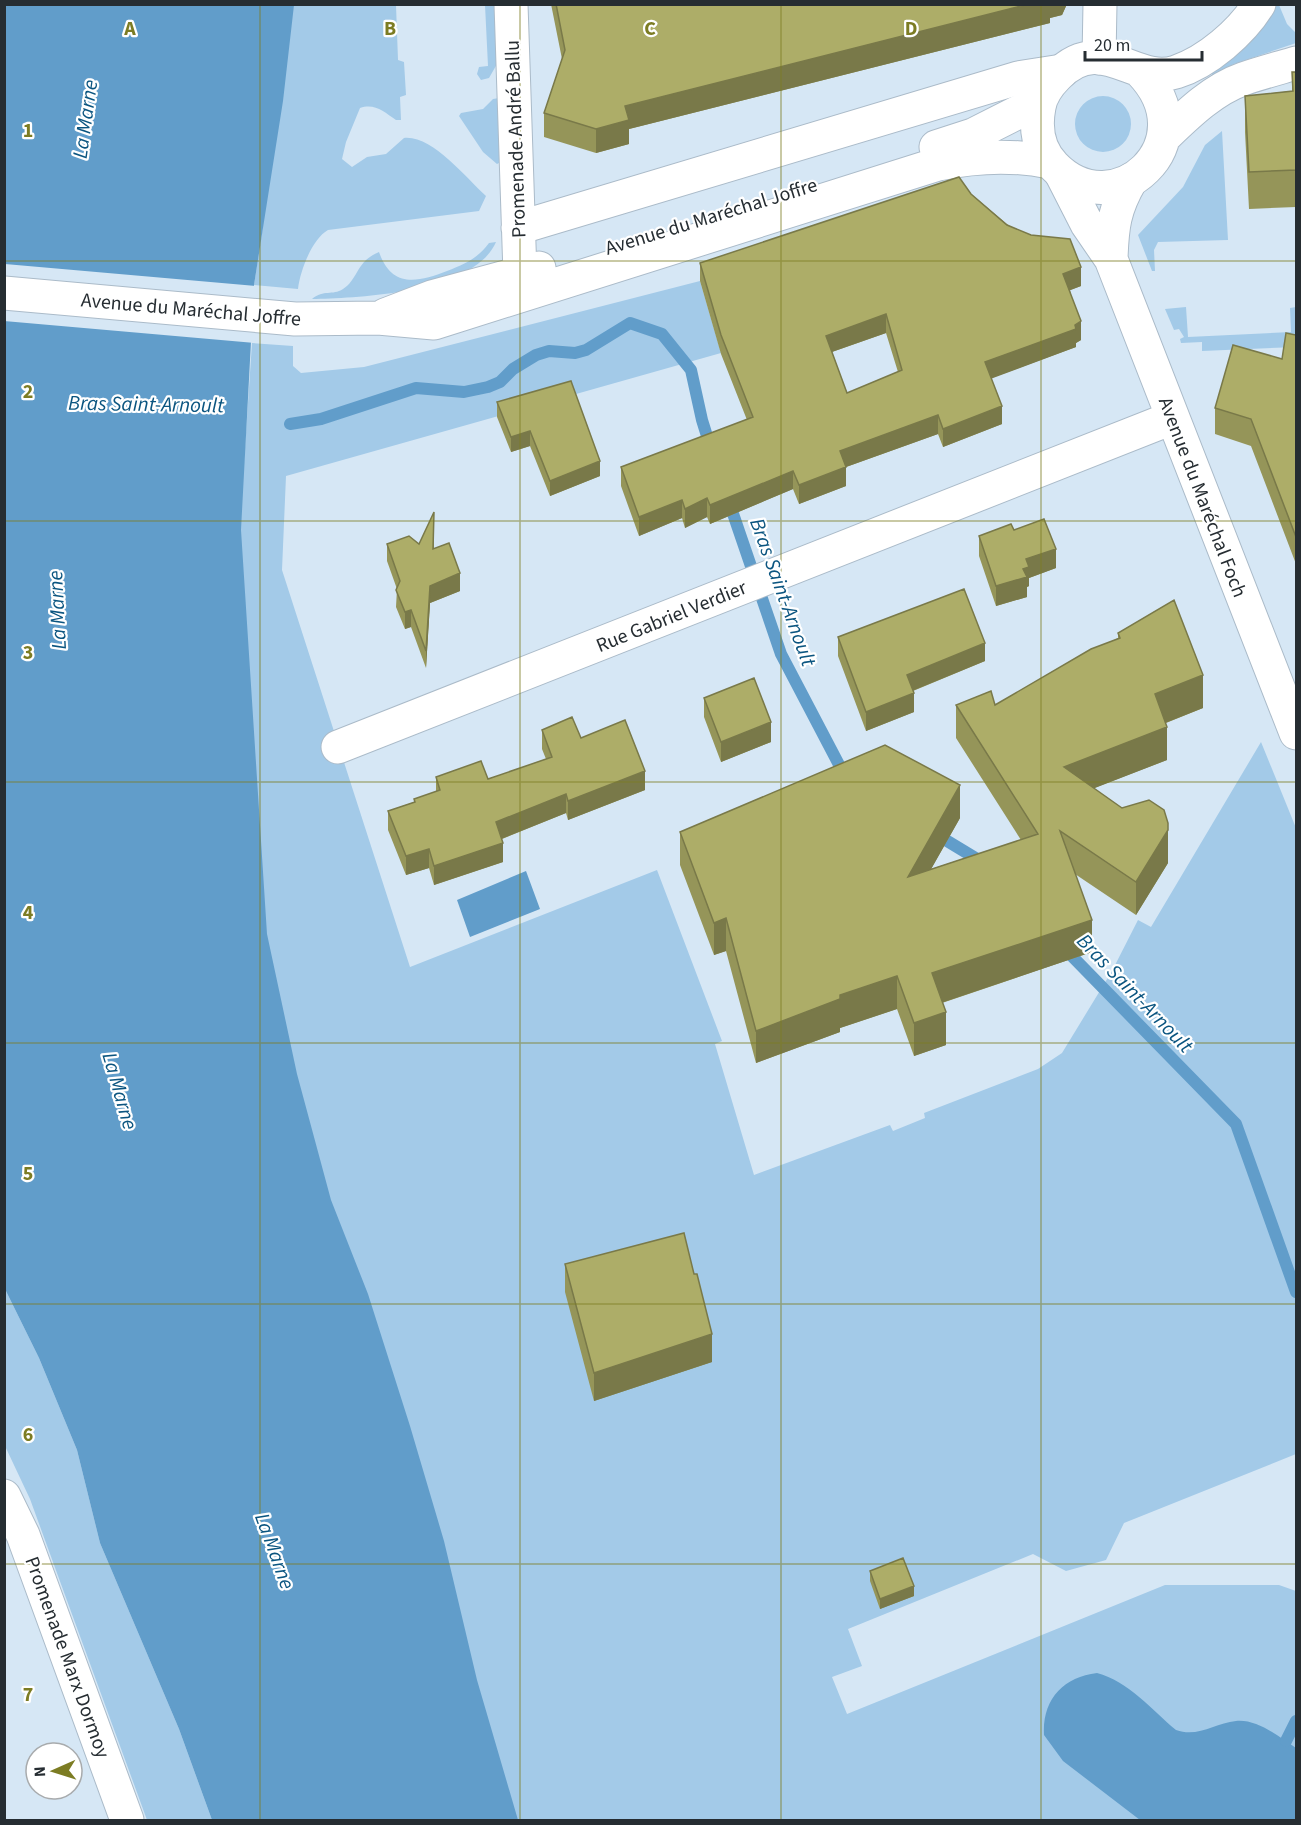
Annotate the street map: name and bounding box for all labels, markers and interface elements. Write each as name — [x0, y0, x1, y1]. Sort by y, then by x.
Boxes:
text: A — [123, 15, 136, 43]
text: B — [384, 15, 396, 43]
text: C — [644, 15, 656, 43]
text: D — [905, 15, 917, 43]
scale bar — [1085, 24, 1202, 62]
text: 20 m — [1094, 33, 1130, 58]
street label: Promenade André Ballu — [499, 40, 533, 238]
water label: La Marne — [65, 78, 105, 160]
text: 1 — [23, 117, 33, 145]
street label: Avenue du Maréchal Joffre — [602, 171, 821, 263]
street label: Avenue du Maréchal Joffre — [80, 286, 302, 334]
text: 2 — [23, 378, 33, 406]
water label: Bras Saint-Arnoult — [68, 388, 225, 420]
street label: Avenue du Maréchal Foch — [1151, 393, 1253, 602]
water label: Bras Saint-Arnoult — [742, 514, 824, 671]
water label: La Marne — [40, 570, 74, 650]
street label: Rue Gabriel Verdier — [592, 574, 751, 660]
text: 3 — [23, 639, 33, 667]
text: 4 — [23, 899, 34, 927]
water label: Bras Saint-Arnoult — [1070, 927, 1201, 1060]
water label: La Marne — [95, 1049, 145, 1133]
text: 5 — [23, 1160, 33, 1188]
text: 6 — [23, 1421, 33, 1449]
water label: La Marne — [247, 1509, 303, 1593]
street label: Promenade Marx Dormoy — [18, 1553, 117, 1763]
text: 7 — [23, 1681, 33, 1709]
north arrow — [24, 1741, 84, 1801]
text: N — [29, 1766, 51, 1778]

